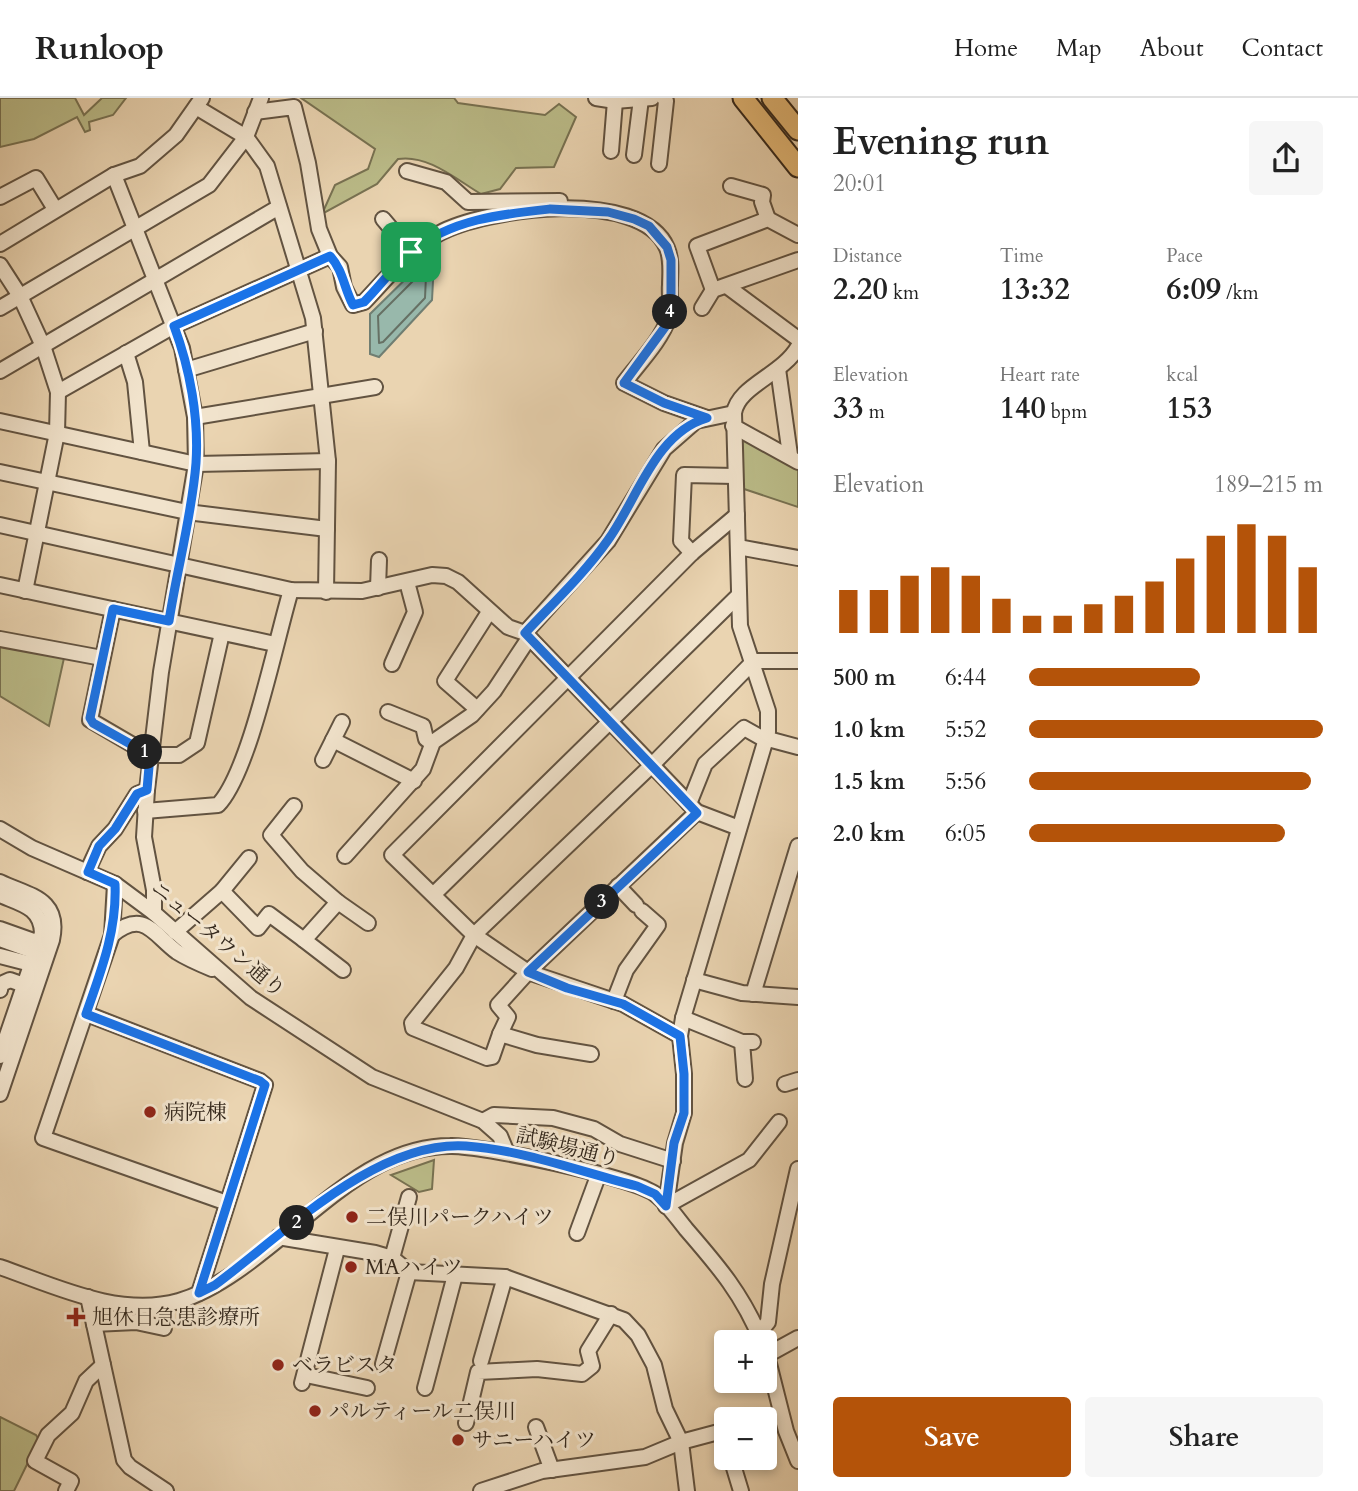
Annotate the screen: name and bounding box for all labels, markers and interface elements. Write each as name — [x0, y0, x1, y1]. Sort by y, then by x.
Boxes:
text: Runloop — [35, 26, 164, 71]
text: Home — [954, 32, 1018, 65]
text: Map — [1056, 32, 1102, 65]
text: About — [1140, 32, 1204, 65]
text: Contact — [1242, 32, 1323, 65]
text: Evening run — [833, 116, 1049, 168]
button: share — [1249, 121, 1323, 195]
text: 20:01 — [833, 168, 886, 199]
pin — [381, 222, 441, 282]
icon: arrive — [392, 233, 430, 271]
text: Distance — [833, 243, 902, 269]
text: Time — [1000, 243, 1044, 269]
text: Pace — [1166, 243, 1203, 269]
text: 2.20 — [833, 269, 888, 310]
text: 13:32 — [1000, 269, 1070, 310]
text: 6:09 — [1166, 269, 1221, 310]
text: km — [888, 280, 919, 306]
text: /km — [1221, 280, 1259, 306]
pin: 4 — [652, 294, 688, 330]
text: 4 — [665, 298, 674, 324]
text: Elevation — [833, 362, 908, 388]
text: Heart rate — [1000, 362, 1080, 388]
text: kcal — [1166, 362, 1198, 388]
text: 33 — [833, 388, 864, 429]
text: 140 — [1000, 388, 1046, 429]
text: 153 — [1166, 388, 1212, 429]
text: m — [864, 399, 885, 425]
text: bpm — [1046, 399, 1087, 425]
text: Elevation — [833, 469, 924, 500]
text: 189–215 m — [1214, 469, 1323, 500]
text: 500 m — [833, 662, 896, 693]
text: 6:44 — [945, 662, 986, 693]
text: 1.0 km — [833, 714, 905, 745]
text: 5:52 — [945, 714, 986, 745]
pin: 1 — [128, 734, 162, 770]
text: 1 — [140, 738, 149, 764]
text: 1.5 km — [833, 766, 905, 797]
text: 5:56 — [945, 766, 986, 797]
text: 2.0 km — [833, 818, 905, 849]
text: 6:05 — [945, 818, 986, 849]
street label: ニュータウン通り — [144, 874, 291, 1004]
pin: 3 — [584, 884, 620, 920]
text: 3 — [597, 888, 606, 914]
place label: 病院棟 — [164, 1098, 227, 1127]
marker: 病院棟 — [142, 1104, 158, 1120]
street label: 試験場通り — [513, 1121, 622, 1174]
place label: 二俣川パークハイツ — [366, 1203, 554, 1232]
pin: 2 — [280, 1206, 314, 1240]
text: 2 — [292, 1209, 301, 1235]
marker: 二俣川パークハイツ — [344, 1209, 360, 1225]
place label: MAハイツ — [365, 1253, 463, 1282]
marker: MAハイツ — [343, 1259, 359, 1275]
place label: 旭休日急患診療所 — [92, 1303, 260, 1332]
marker: 旭休日急患診療所 — [66, 1307, 86, 1327]
map controls — [714, 1330, 777, 1470]
button: + — [714, 1330, 777, 1393]
place label: ベラビスタ — [292, 1351, 397, 1380]
marker: ベラビスタ — [270, 1357, 286, 1373]
place label: パルティール二俣川 — [329, 1397, 516, 1426]
button: Save — [833, 1397, 1071, 1477]
button: Share — [1085, 1397, 1323, 1477]
marker: パルティール二俣川 — [307, 1403, 323, 1419]
button: − — [714, 1407, 777, 1470]
place label: サニーハイツ — [472, 1426, 596, 1455]
marker: サニーハイツ — [450, 1432, 466, 1448]

